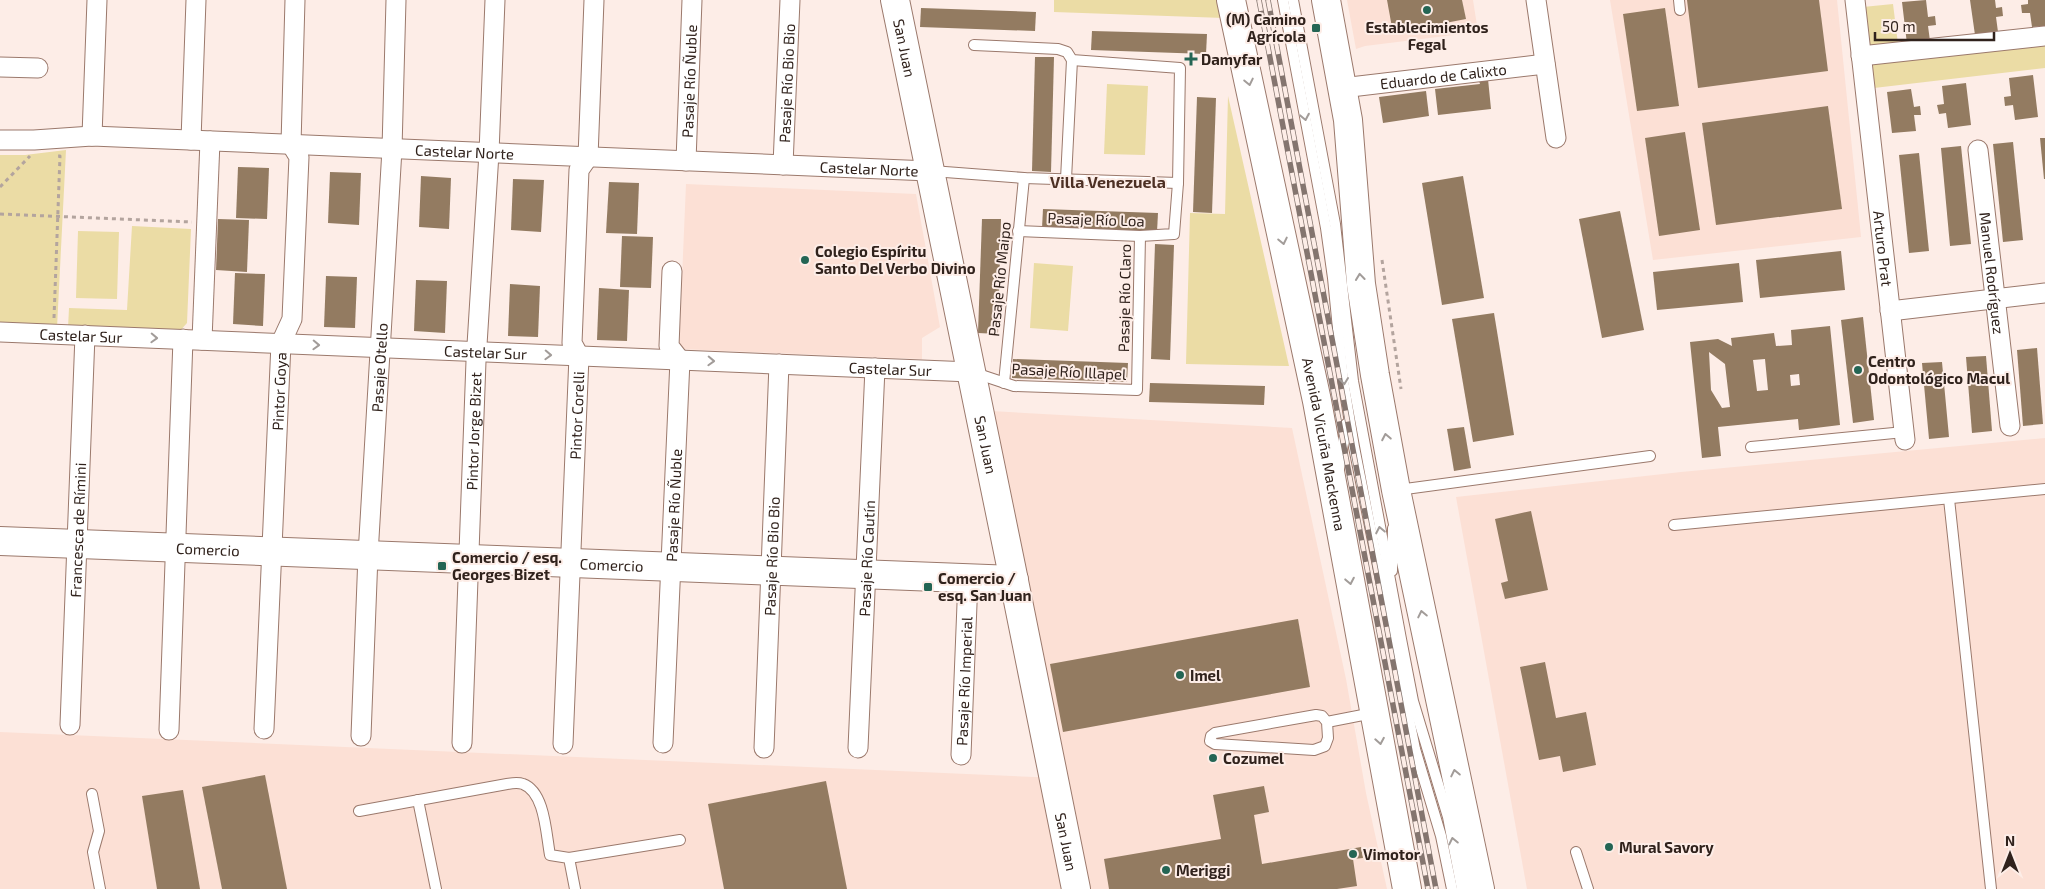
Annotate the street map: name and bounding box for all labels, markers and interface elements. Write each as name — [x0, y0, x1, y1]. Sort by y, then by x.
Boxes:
marker: Establecimientos Fegal — [1421, 4, 1433, 16]
place label: (M) Camino Agrícola — [1226, 10, 1306, 45]
scale bar — [1875, 10, 1994, 42]
street label: San Juan — [890, 17, 920, 79]
text: 50 m — [1882, 17, 1916, 35]
place label: Establecimientos Fegal — [1365, 18, 1489, 53]
marker: (M) Camino Agrícola — [1310, 22, 1322, 34]
street label: Pasaje Río Bio Bio — [775, 23, 798, 143]
street label: Pasaje Río Ñuble — [678, 24, 700, 138]
place label: Damyfar — [1201, 50, 1263, 69]
marker: Damyfar — [1185, 53, 1197, 65]
street label: Eduardo de Calixto — [1379, 60, 1508, 92]
one-way arrow — [1243, 77, 1253, 86]
one-way arrow — [1300, 112, 1310, 121]
street label: Castelar Norte — [415, 141, 514, 163]
street label: Castelar Norte — [819, 157, 919, 180]
district label: Villa Venezuela — [1050, 172, 1166, 191]
street label: Pasaje Río Loa — [1047, 208, 1145, 231]
street label: Arturo Prat — [1870, 210, 1897, 288]
street label: Manuel Rodríguez — [1976, 211, 2008, 335]
street label: Pasaje Río Maipo — [984, 221, 1015, 337]
one-way arrow — [1277, 236, 1287, 245]
place label: Colegio Espíritu Santo Del Verbo Divino — [815, 242, 976, 277]
street label: Pasaje Río Claro — [1114, 244, 1135, 352]
marker: Colegio Espíritu Santo Del Verbo Divino — [799, 254, 811, 266]
one-way arrow — [1355, 272, 1366, 280]
street label: Pasaje Otello — [367, 322, 391, 413]
street label: Castelar Sur — [39, 325, 123, 346]
one-way arrow — [150, 333, 158, 343]
one-way arrow — [312, 339, 320, 350]
street label: Castelar Sur — [444, 341, 527, 363]
one-way arrow — [545, 349, 553, 360]
street label: Pintor Goya — [268, 352, 290, 431]
place label: Centro Odontológico Macul — [1868, 352, 2010, 387]
one-way arrow — [707, 356, 715, 367]
street label: Avenida Vicuña Mackenna — [1299, 356, 1350, 532]
street label: Castelar Sur — [848, 358, 932, 379]
street label: Pasaje Río Illapel — [1011, 359, 1128, 384]
marker: Centro Odontológico Macul — [1852, 364, 1864, 376]
street label: Pintor Corelli — [566, 371, 587, 460]
street label: Pintor Jorge Bizet — [462, 372, 485, 491]
one-way arrow — [1338, 377, 1348, 386]
street label: San Juan — [971, 414, 1001, 476]
one-way arrow — [1381, 433, 1392, 442]
street label: Pasaje Río Ñuble — [662, 448, 685, 562]
street label: Francesca de Rímini — [66, 462, 89, 598]
street label: Pasaje Río Bio Bio — [760, 496, 783, 616]
street label: Pasaje Río Cautín — [855, 500, 878, 617]
one-way arrow — [1376, 526, 1386, 534]
street label: Comercio — [176, 539, 240, 559]
place label: Comercio / esq. Georges Bizet — [452, 548, 562, 583]
street label: Comercio — [579, 554, 644, 575]
marker: Comercio / esq. Georges Bizet — [436, 560, 448, 572]
place label: Comercio / esq. San Juan — [938, 569, 1032, 604]
one-way arrow — [1345, 577, 1355, 586]
marker: Comercio / esq. San Juan — [922, 581, 934, 593]
one-way arrow — [1417, 609, 1428, 618]
street label: Pasaje Río Imperial — [952, 616, 976, 746]
place label: Imel — [1190, 666, 1221, 684]
marker: Imel — [1174, 669, 1186, 681]
one-way arrow — [1374, 736, 1385, 745]
place label: Cozumel — [1223, 749, 1284, 767]
marker: Cozumel — [1207, 752, 1219, 764]
one-way arrow — [1450, 768, 1461, 777]
street label: San Juan — [1052, 811, 1081, 872]
north arrow — [1985, 829, 2035, 879]
text: N — [2005, 832, 2015, 849]
one-way arrow — [1448, 837, 1459, 846]
place label: Mural Savory — [1619, 838, 1714, 857]
marker: Mural Savory — [1603, 841, 1615, 853]
place label: Vimotor — [1363, 845, 1421, 863]
marker: Vimotor — [1347, 848, 1359, 860]
place label: Meriggi — [1176, 861, 1230, 879]
marker: Meriggi — [1160, 864, 1172, 876]

